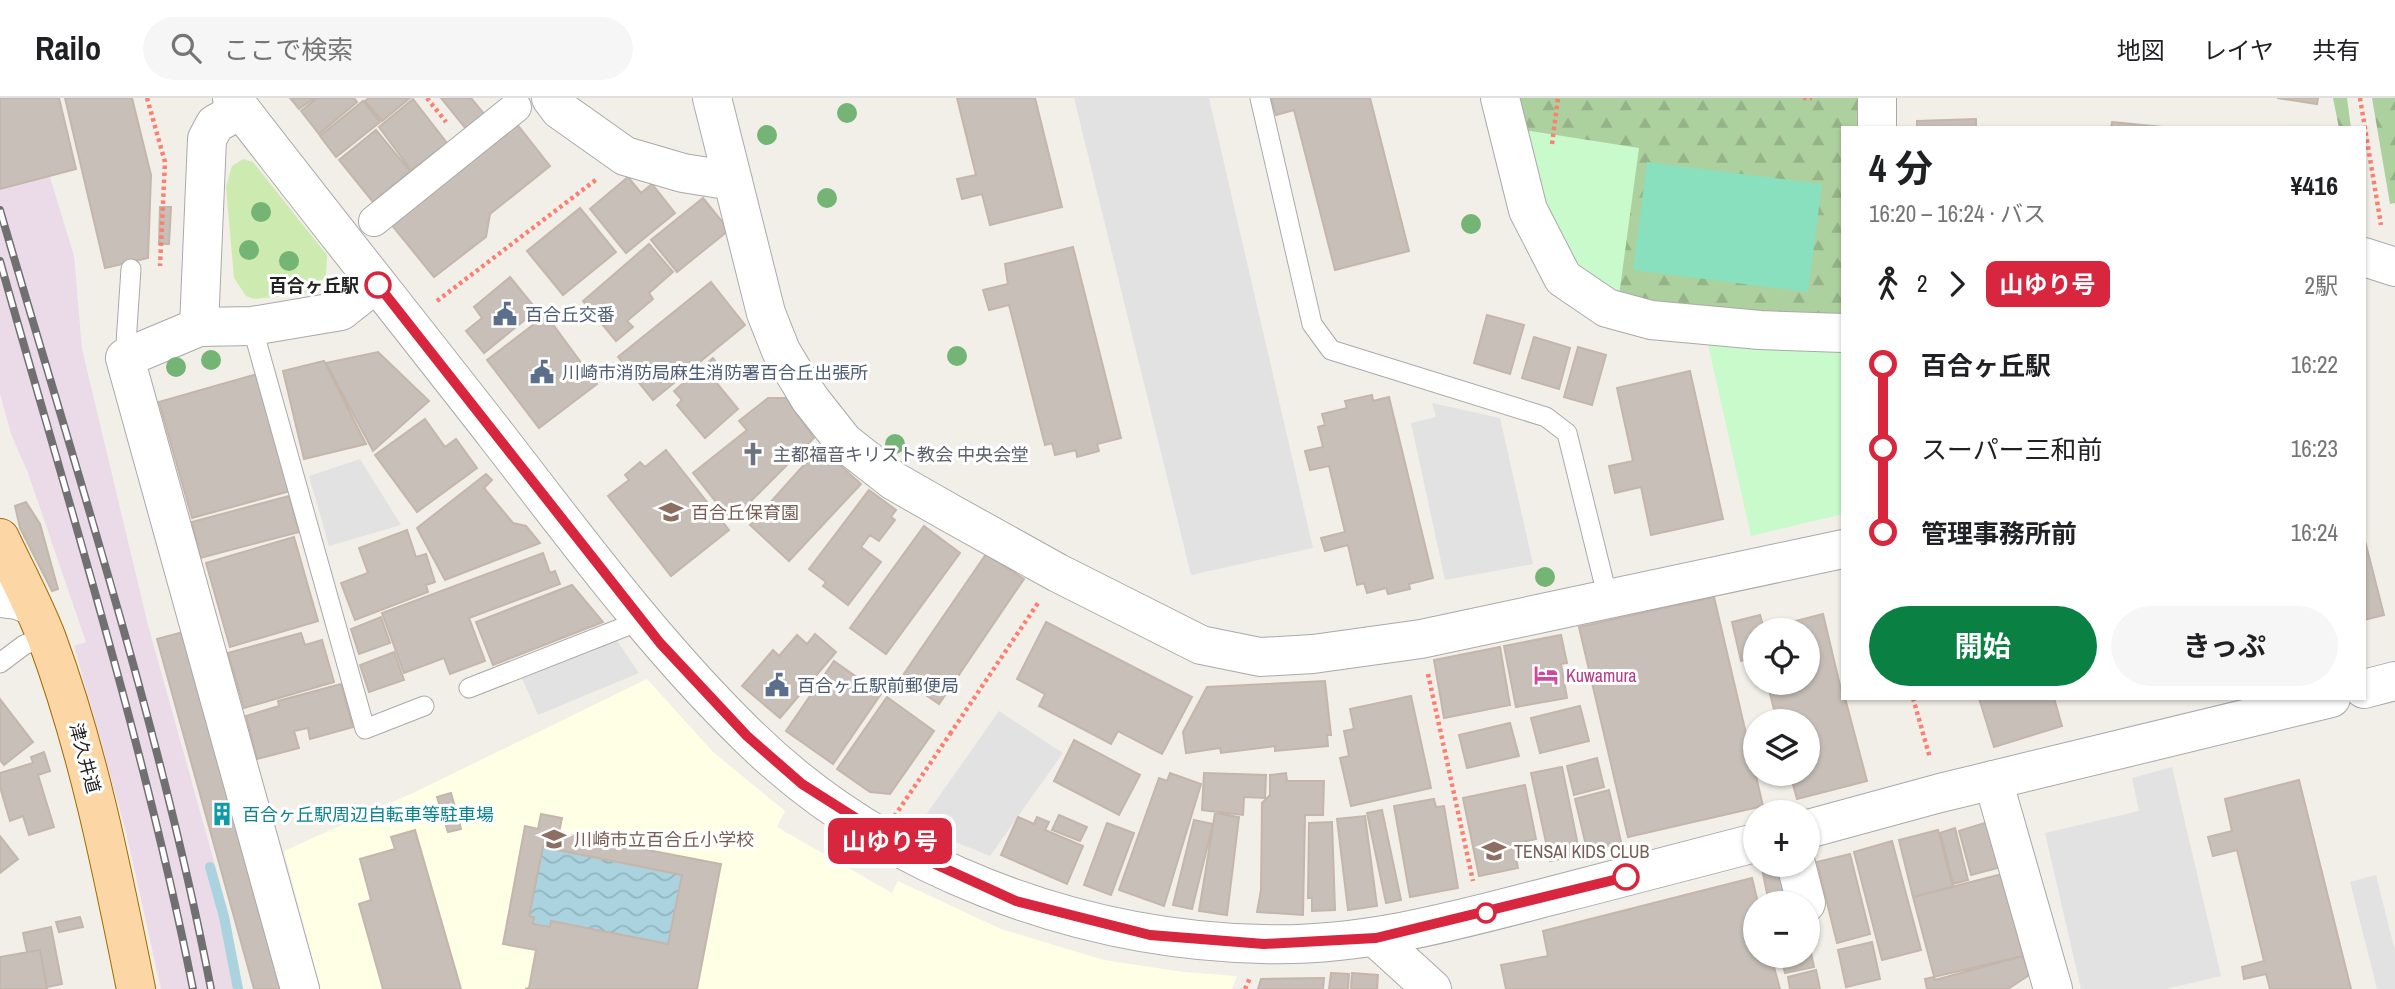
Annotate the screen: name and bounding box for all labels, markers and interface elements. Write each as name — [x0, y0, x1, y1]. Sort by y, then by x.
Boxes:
search box — [143, 17, 633, 80]
text: Railo — [35, 26, 101, 70]
icon: search — [167, 29, 205, 67]
text: ここで検索 — [223, 32, 353, 67]
text: 地図 — [2117, 34, 2165, 66]
text: レイヤ — [2203, 34, 2274, 66]
text: 共有 — [2312, 34, 2360, 66]
text: 4 分 — [1869, 143, 1933, 194]
text: ¥416 — [2291, 168, 2338, 203]
text: 16:20 – 16:24 · バス — [1869, 198, 2046, 229]
icon: walk — [1869, 265, 1907, 303]
icon: forward — [1938, 265, 1976, 303]
text: 2 — [1917, 268, 1928, 299]
text: 山ゆり号 — [2000, 268, 2096, 300]
text: 2駅 — [2305, 270, 2338, 301]
marker: 百合ヶ丘駅 — [365, 272, 391, 298]
place label: 百合ヶ丘駅 — [269, 273, 359, 298]
public building icon: 百合丘交番 — [491, 300, 519, 328]
place label: 百合丘交番 — [525, 302, 615, 327]
text: 百合ヶ丘駅 — [1921, 348, 2051, 383]
text: 16:22 — [2291, 349, 2338, 380]
public building icon: 川崎市消防局麻生消防署百合丘出張所 — [528, 358, 556, 386]
place label: 川崎市消防局麻生消防署百合丘出張所 — [562, 360, 868, 385]
text: スーパー三和前 — [1921, 432, 2103, 467]
text: 16:23 — [2291, 433, 2338, 464]
church icon: 主都福音キリスト教会 中央会堂 — [739, 440, 767, 468]
place label: 主都福音キリスト教会 中央会堂 — [773, 442, 1029, 467]
school or university icon: 百合丘保育園 — [657, 498, 685, 526]
place label: 百合丘保育園 — [691, 500, 799, 525]
text: 管理事務所前 — [1921, 516, 2077, 551]
text: 16:24 — [2291, 517, 2338, 548]
button: 開始 — [1869, 606, 2097, 686]
button: きっぷ — [2111, 606, 2338, 686]
map controls — [1743, 618, 1820, 968]
button: locate — [1743, 618, 1820, 695]
hotel icon: Kuwamura — [1532, 661, 1560, 689]
place label: Kuwamura — [1566, 663, 1637, 688]
public building icon: 百合ヶ丘駅前郵便局 — [763, 671, 791, 699]
place label: 百合ヶ丘駅前郵便局 — [797, 673, 959, 698]
button: layers — [1743, 709, 1820, 786]
street label: 津久井道 — [64, 720, 106, 796]
building icon: 百合ヶ丘駅周辺自転車等駐車場 — [208, 800, 236, 828]
button: + — [1743, 800, 1820, 877]
place label: 百合ヶ丘駅周辺自転車等駐車場 — [242, 802, 494, 827]
line badge: 山ゆり号 — [841, 818, 939, 864]
school or university icon: 川崎市立百合丘小学校 — [540, 825, 568, 853]
text: 山ゆり号 — [842, 825, 938, 857]
place label: 川崎市立百合丘小学校 — [574, 827, 754, 852]
school or university icon: TENSAI KIDS CLUB — [1480, 837, 1508, 865]
place label: TENSAI KIDS CLUB — [1514, 839, 1649, 864]
unlabelled marker — [1613, 864, 1639, 890]
button: − — [1743, 891, 1820, 968]
unlabelled marker — [1476, 903, 1496, 923]

